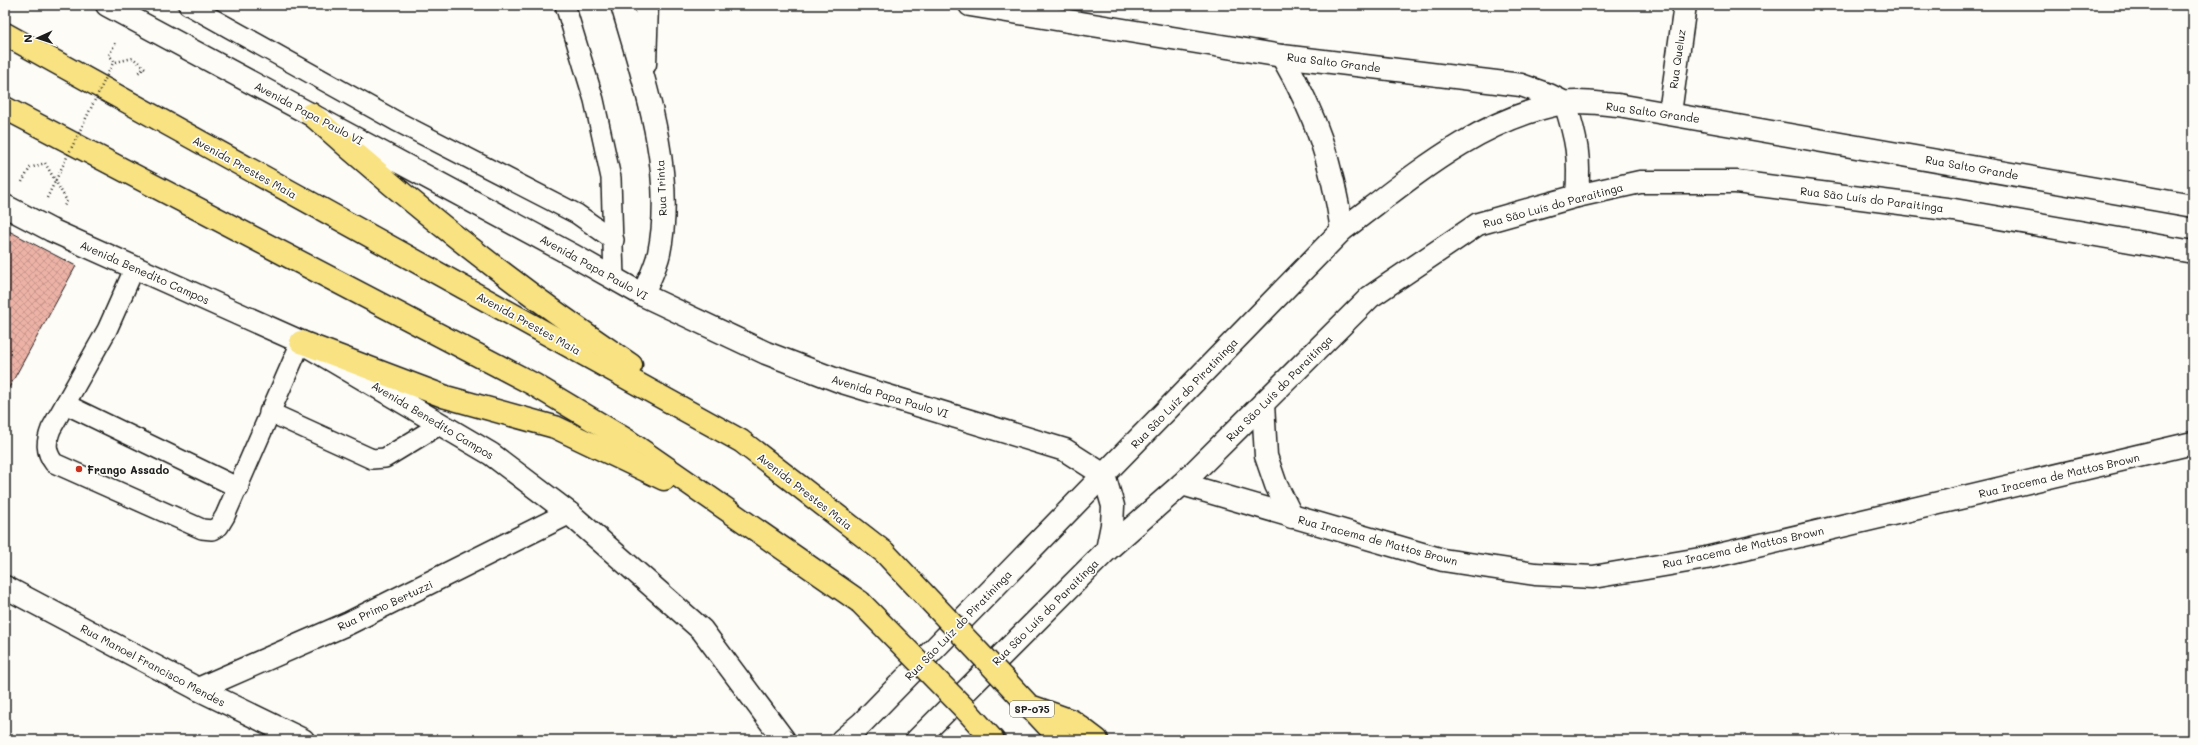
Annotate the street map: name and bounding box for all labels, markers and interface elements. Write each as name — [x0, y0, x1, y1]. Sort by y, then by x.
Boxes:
north arrow — [18, 18, 58, 58]
street label: Rua Queluz — [1665, 28, 1689, 90]
text: N — [20, 34, 35, 43]
street label: Rua Salto Grande — [1286, 49, 1382, 75]
street label: Avenida Papa Paulo VI — [252, 78, 366, 148]
street label: Rua Salto Grande — [1605, 98, 1701, 126]
street label: Avenida Prestes Maia — [190, 132, 300, 202]
street label: Rua Salto Grande — [1924, 151, 2020, 183]
street label: Rua Trinta — [652, 159, 670, 216]
street label: Rua São Luís do Paraitinga — [1481, 179, 1625, 231]
street label: Rua São Luís do Paraitinga — [1799, 183, 1945, 215]
street label: Avenida Papa Paulo VI — [537, 231, 651, 303]
street label: Avenida Benedito Campos — [78, 237, 212, 307]
street label: Avenida Prestes Maia — [474, 288, 584, 358]
street label: Rua São Luís do Paraitinga — [1223, 332, 1335, 444]
street label: Rua São Luíz do Piratininga — [1127, 334, 1241, 451]
street label: Avenida Papa Paulo VI — [830, 371, 950, 421]
street label: Avenida Benedito Campos — [369, 378, 497, 462]
street label: Avenida Prestes Maia — [754, 449, 856, 533]
street label: Rua Iracema de Mattos Brown — [1977, 449, 2141, 501]
place label: Frango Assado — [87, 462, 170, 477]
marker: Frango Assado — [74, 464, 84, 474]
street label: Rua Iracema de Mattos Brown — [1297, 511, 1459, 569]
street label: Rua Iracema de Mattos Brown — [1661, 523, 1825, 571]
street label: Rua São Luís do Paraitinga — [989, 556, 1101, 668]
street label: Rua São Luíz do Piratininga — [901, 566, 1015, 683]
street label: Rua Primo Bertuzzi — [335, 576, 435, 634]
street label: Rua Manoel Francisco Mendes — [78, 620, 228, 710]
road number: SP-075 — [1010, 701, 1054, 717]

